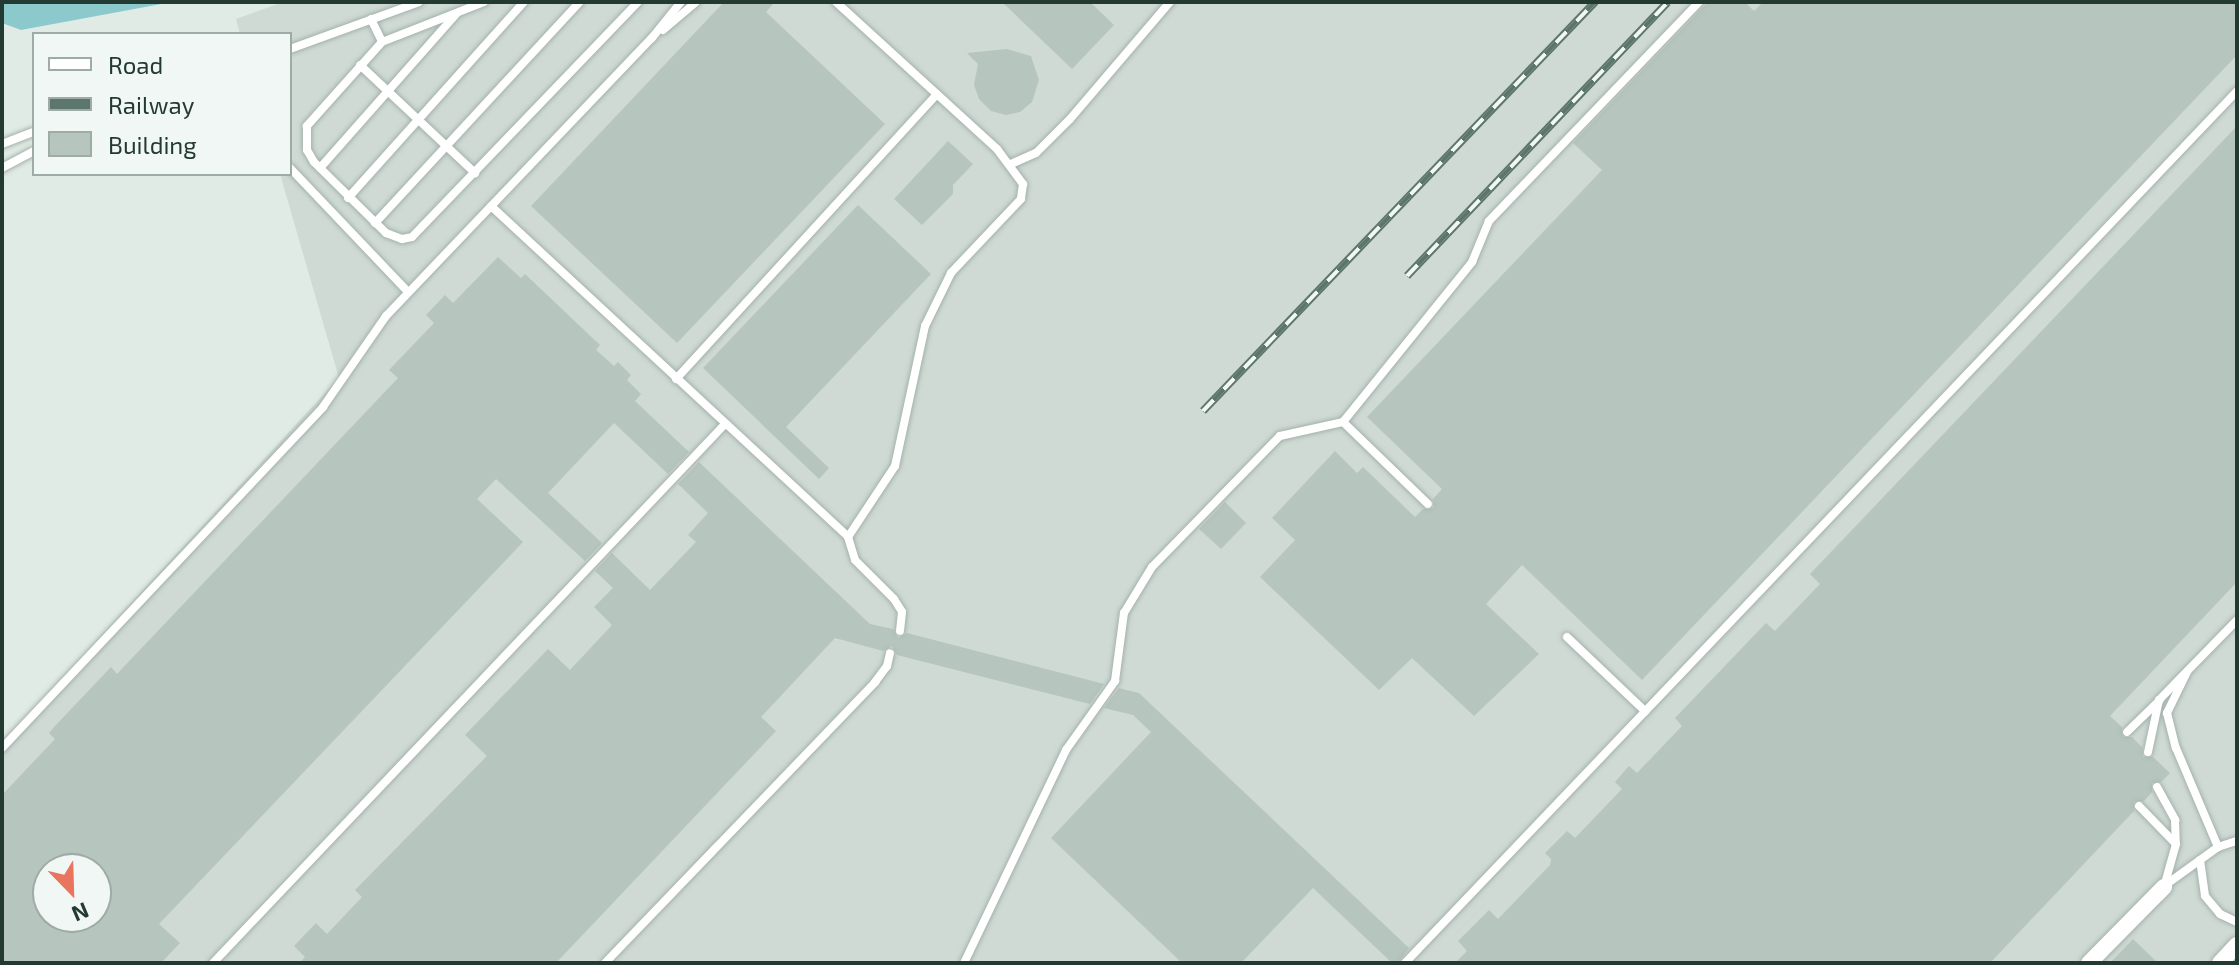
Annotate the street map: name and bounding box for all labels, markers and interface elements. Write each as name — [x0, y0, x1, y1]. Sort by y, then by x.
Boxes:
legend — [32, 32, 292, 176]
text: Road — [108, 50, 163, 79]
text: Railway — [108, 90, 194, 119]
text: Building — [108, 130, 197, 159]
north arrow — [32, 853, 112, 933]
text: N — [68, 898, 93, 928]

